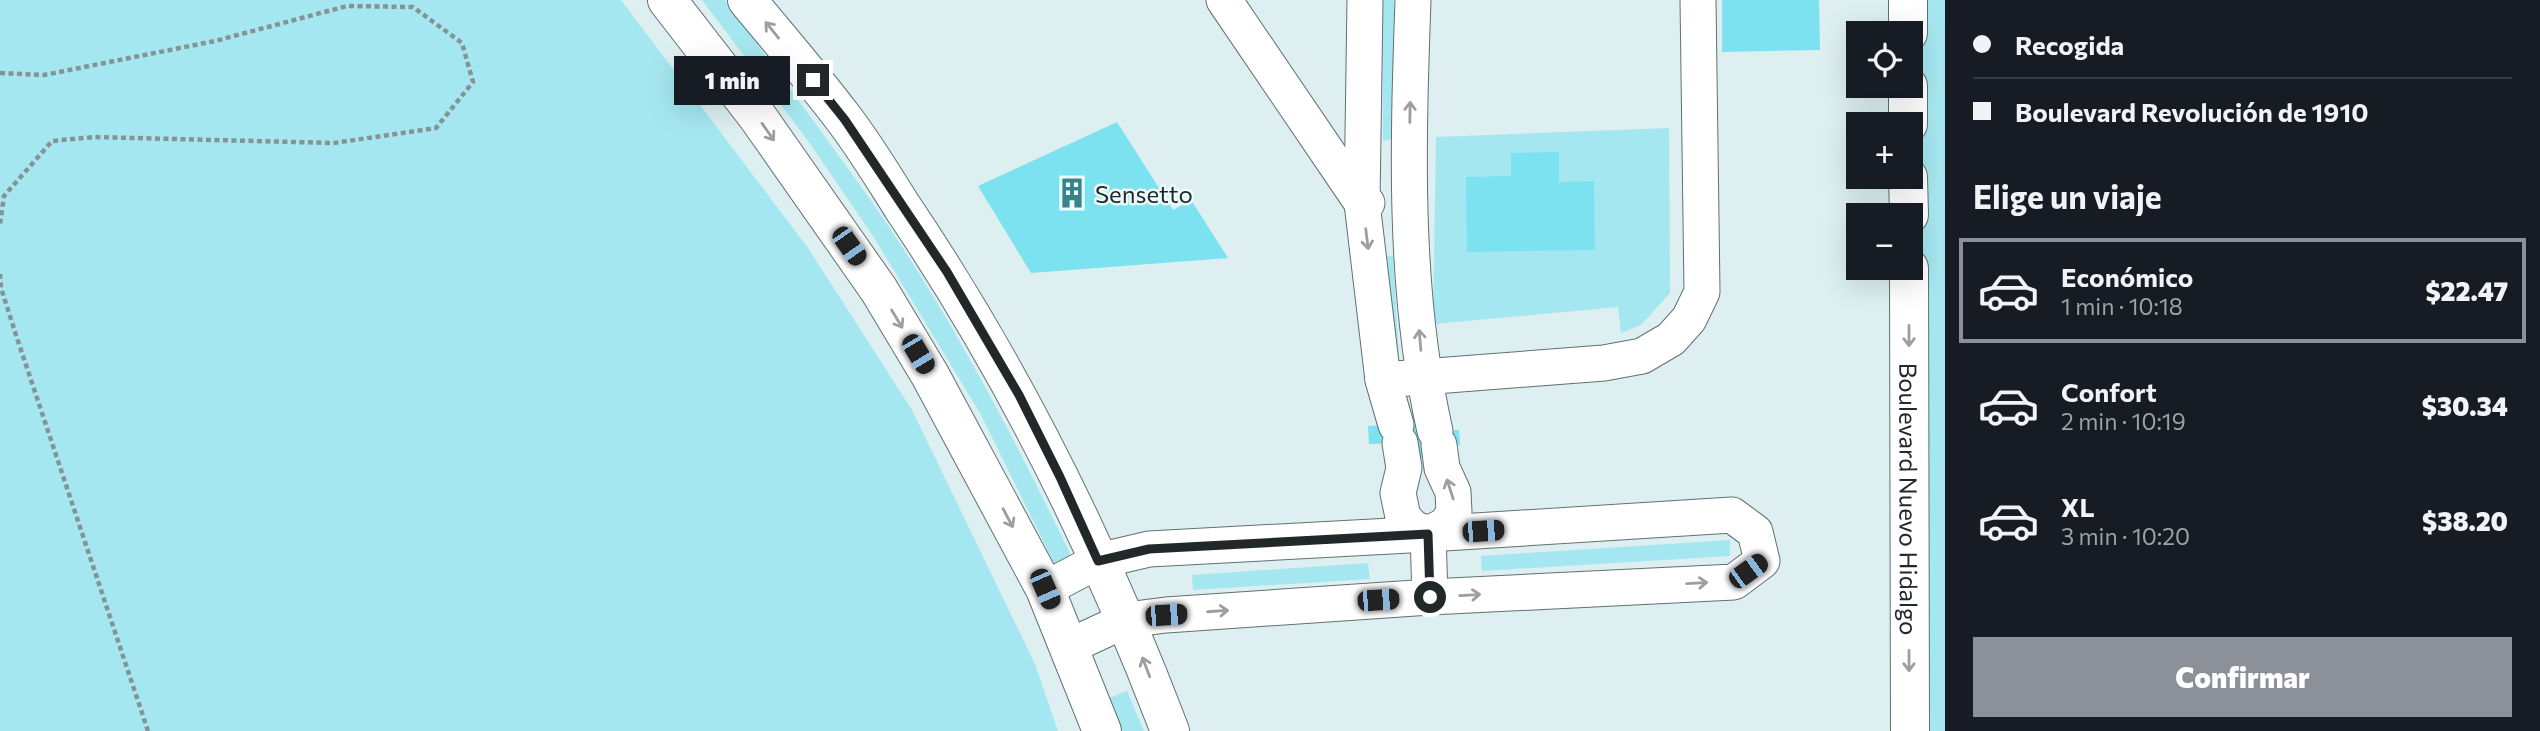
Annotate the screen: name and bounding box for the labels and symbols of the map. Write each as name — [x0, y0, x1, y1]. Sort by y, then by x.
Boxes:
one-way arrow — [764, 21, 780, 39]
callout: 1 min — [673, 56, 788, 104]
route end — [797, 64, 829, 96]
one-way arrow — [1403, 101, 1417, 124]
one-way arrow — [761, 122, 775, 141]
building icon: Sensetto — [1055, 176, 1089, 210]
place label: Sensetto — [1095, 179, 1193, 208]
car — [829, 223, 870, 269]
one-way arrow — [1360, 228, 1373, 250]
one-way arrow — [890, 309, 904, 329]
one-way arrow — [1902, 324, 1916, 347]
one-way arrow — [1413, 329, 1426, 351]
car — [899, 331, 938, 377]
street label: Boulevard Nuevo Hidalgo — [1895, 363, 1924, 635]
one-way arrow — [1443, 479, 1455, 501]
one-way arrow — [1002, 507, 1016, 528]
car — [1462, 519, 1505, 543]
car — [1725, 550, 1772, 592]
car — [1027, 566, 1064, 612]
one-way arrow — [1685, 577, 1708, 590]
route start — [1414, 581, 1446, 613]
car — [1357, 588, 1400, 612]
one-way arrow — [1458, 588, 1481, 601]
car — [1145, 603, 1188, 627]
one-way arrow — [1207, 604, 1229, 617]
one-way arrow — [1902, 650, 1916, 673]
one-way arrow — [1139, 657, 1151, 679]

